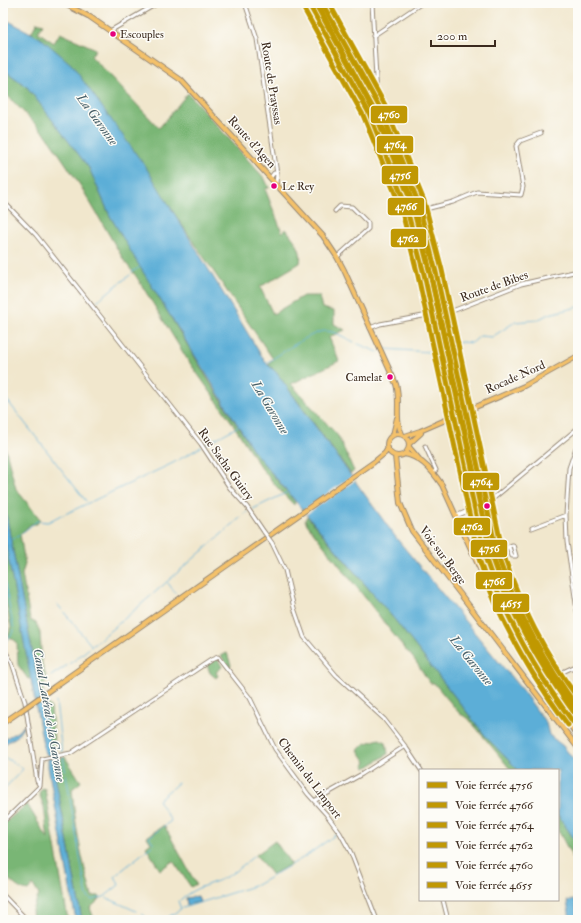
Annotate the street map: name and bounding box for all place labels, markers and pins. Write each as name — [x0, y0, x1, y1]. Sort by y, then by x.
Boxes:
place label: Escouples — [120, 28, 164, 42]
marker: Escouples — [108, 29, 118, 39]
place label: Le Rey — [282, 180, 314, 194]
marker: Le Rey — [269, 181, 279, 191]
place label: Camelat — [345, 371, 382, 384]
marker: Camelat — [385, 372, 395, 382]
unlabelled marker — [482, 501, 492, 511]

